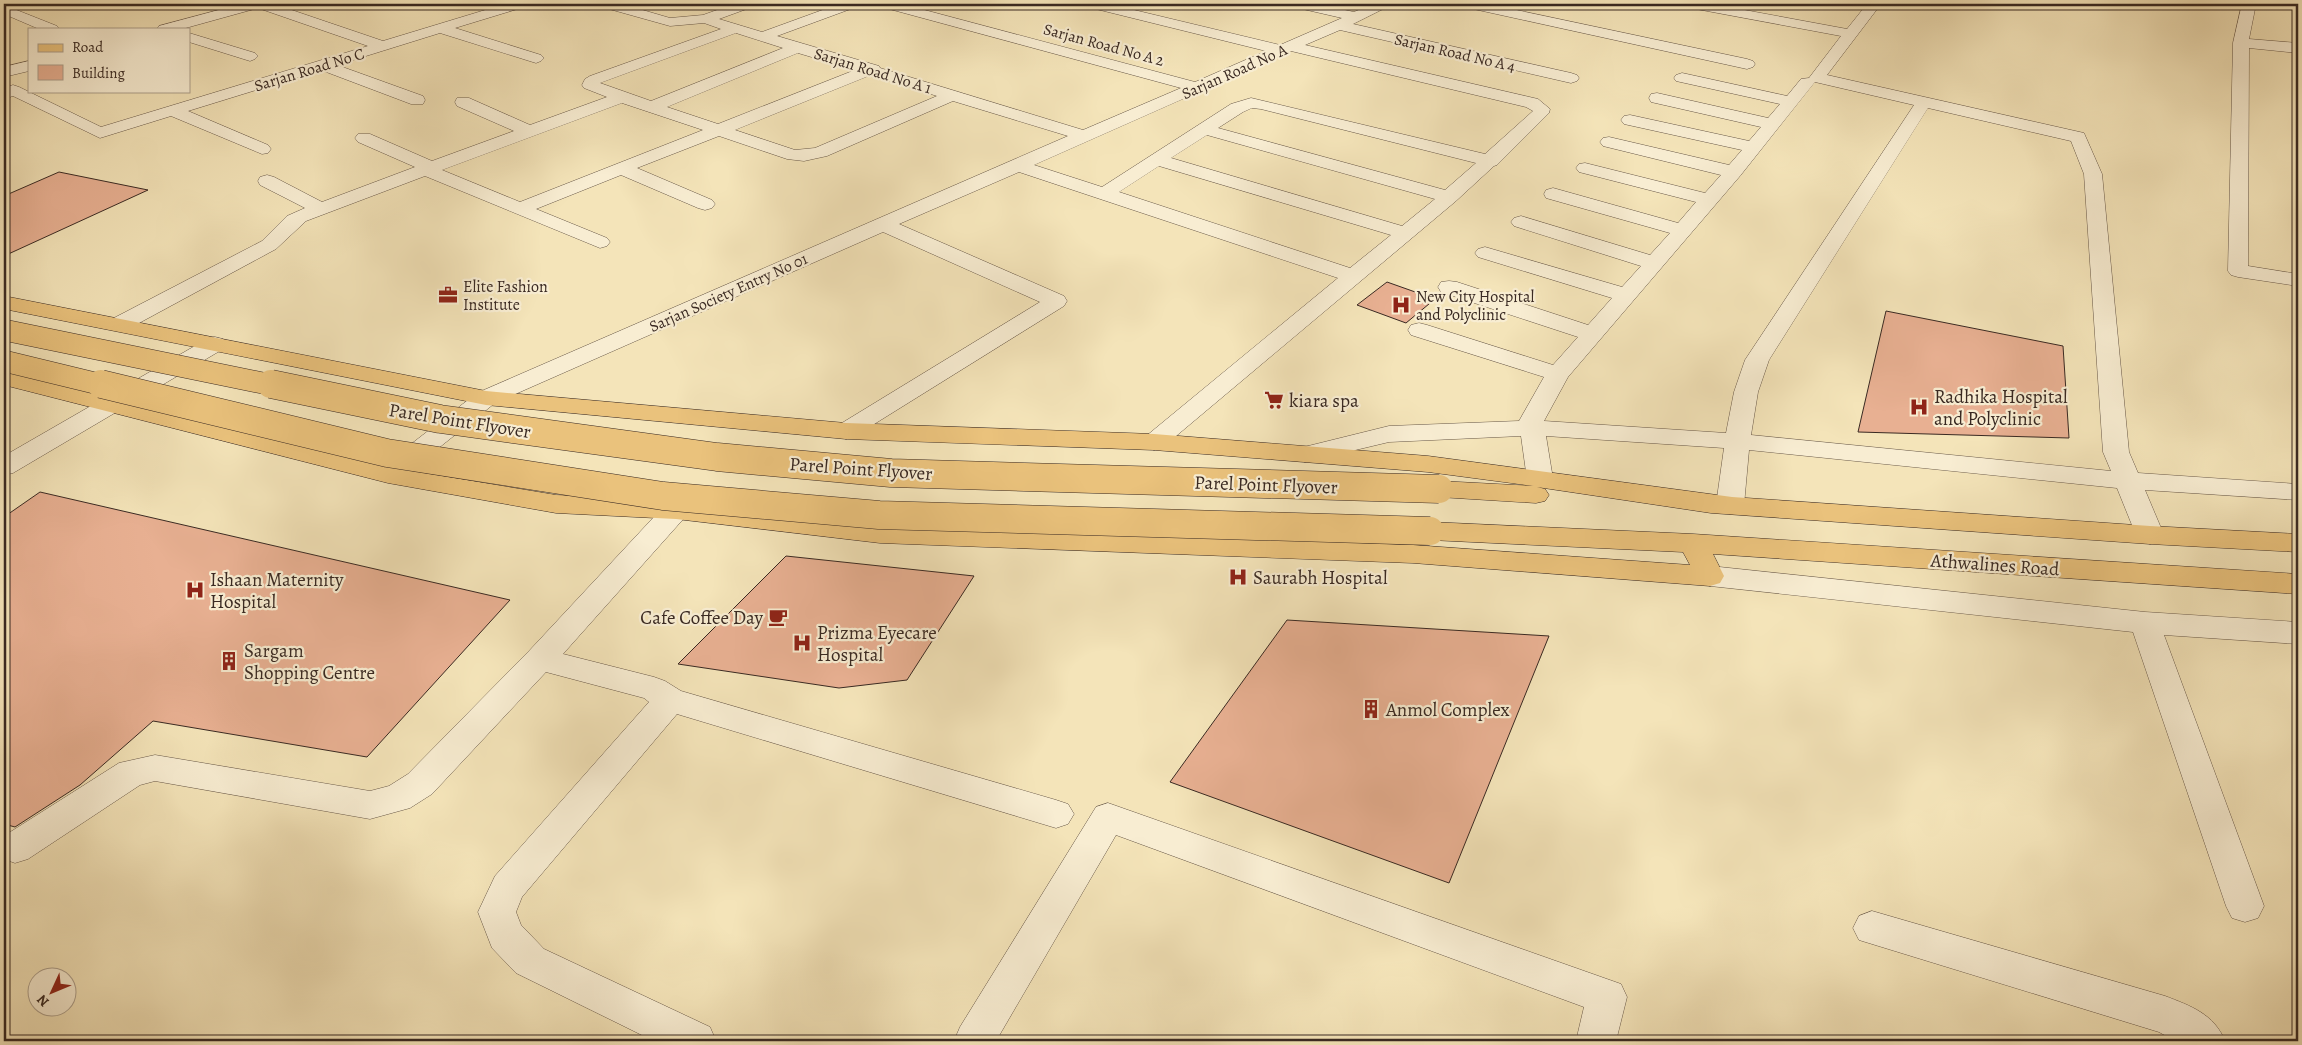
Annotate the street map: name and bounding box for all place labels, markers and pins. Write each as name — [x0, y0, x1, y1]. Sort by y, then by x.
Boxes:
place label: Elite Fashion Institute — [463, 276, 548, 316]
office icon: Elite Fashion Institute — [437, 284, 459, 306]
place label: New City Hospital and Polyclinic — [1416, 286, 1534, 326]
hospital icon: New City Hospital and Polyclinic — [1390, 294, 1412, 316]
place label: Radhika Hospital and Polyclinic — [1934, 384, 2068, 432]
place label: kiara spa — [1289, 388, 1359, 414]
supermarket icon: kiara spa — [1263, 389, 1285, 411]
hospital icon: Radhika Hospital and Polyclinic — [1908, 396, 1930, 418]
place label: Saurabh Hospital — [1253, 565, 1388, 591]
hospital icon: Saurabh Hospital — [1227, 566, 1249, 588]
place label: Ishaan Maternity Hospital — [210, 567, 344, 615]
hospital icon: Ishaan Maternity Hospital — [184, 579, 206, 601]
place label: Cafe Coffee Day — [640, 605, 764, 631]
cafe icon: Cafe Coffee Day — [767, 606, 789, 628]
place label: Prizma Eyecare Hospital — [817, 620, 937, 668]
hospital icon: Prizma Eyecare Hospital — [791, 632, 813, 654]
place label: Sargam Shopping Centre — [244, 638, 375, 686]
building icon: Sargam Shopping Centre — [218, 650, 240, 672]
place label: Anmol Complex — [1385, 697, 1509, 723]
building icon: Anmol Complex — [1360, 698, 1382, 720]

